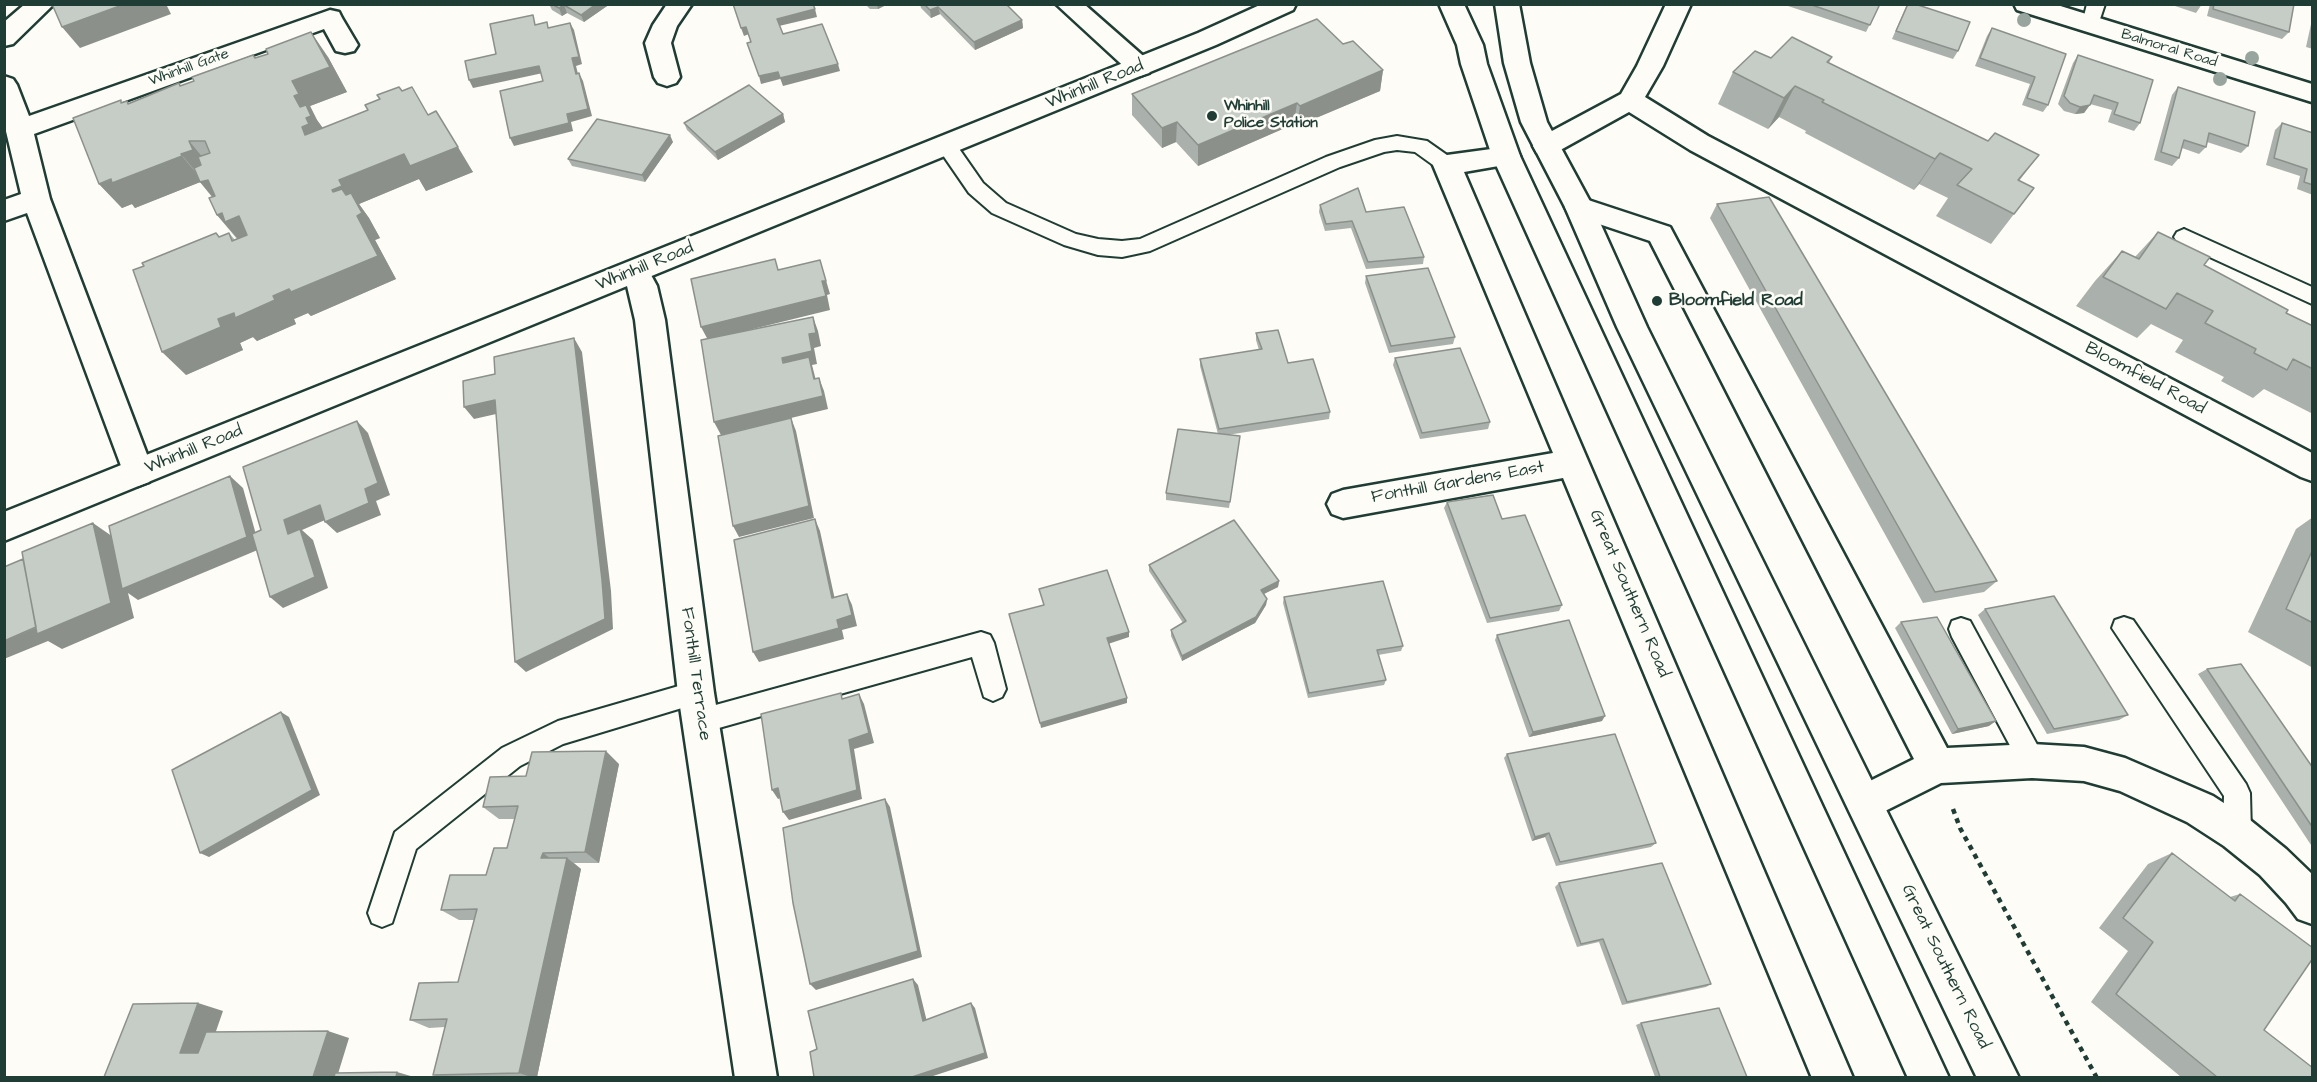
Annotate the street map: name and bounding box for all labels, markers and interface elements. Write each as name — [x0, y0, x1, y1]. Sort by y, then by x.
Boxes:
street label: Balmoral Road — [2119, 26, 2219, 72]
street label: Whinhill Gate — [146, 45, 232, 91]
street label: Whinhill Road — [1043, 56, 1147, 114]
place label: Whinhill Police Station — [1224, 98, 1318, 133]
marker: Whinhill Police Station — [1205, 109, 1219, 123]
street label: Whinhill Road — [593, 238, 697, 296]
place label: Bloomfield Road — [1669, 290, 1803, 312]
marker: Bloomfield Road — [1650, 294, 1664, 308]
street label: Bloomfield Road — [2081, 338, 2209, 420]
street label: Whinhill Road — [142, 421, 246, 479]
street label: Fonthill Gardens East — [1370, 457, 1546, 509]
street label: Great Southern Road — [1584, 507, 1674, 681]
street label: Fonthill Terrace — [675, 606, 715, 742]
street label: Great Southern Road — [1896, 881, 1994, 1053]

